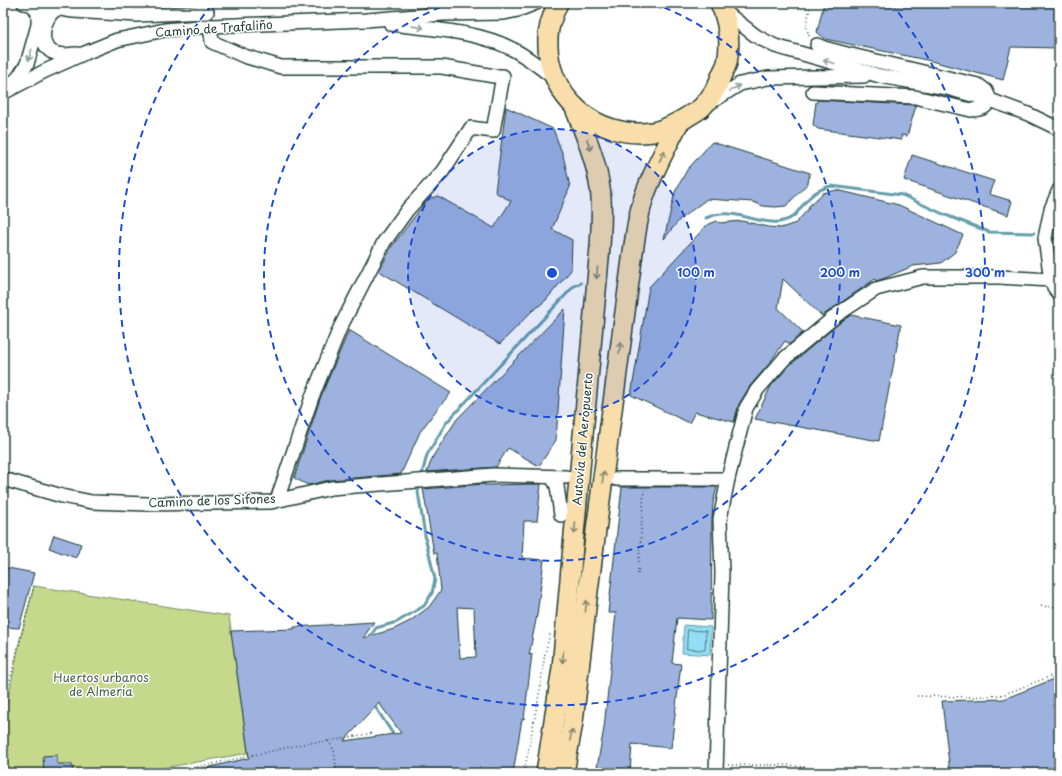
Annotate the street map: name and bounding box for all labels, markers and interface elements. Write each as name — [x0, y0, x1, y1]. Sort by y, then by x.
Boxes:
street label: Camino de Trafaliño — [155, 15, 274, 41]
one-way arrow — [411, 23, 424, 31]
one-way arrow — [26, 48, 33, 61]
one-way arrow — [822, 58, 835, 65]
one-way arrow — [729, 83, 741, 91]
one-way arrow — [585, 138, 593, 150]
one-way arrow — [659, 150, 666, 162]
text: 100 m — [677, 263, 715, 281]
text: 200 m — [820, 263, 860, 281]
text: 300 m — [965, 263, 1005, 281]
centre of rings — [545, 266, 559, 280]
one-way arrow — [594, 266, 601, 279]
one-way arrow — [616, 342, 624, 355]
street label: Autovía del Aeropuerto — [567, 371, 597, 506]
one-way arrow — [599, 471, 607, 484]
street label: Camino de los Sifones — [148, 489, 276, 511]
one-way arrow — [572, 521, 579, 534]
one-way arrow — [583, 600, 590, 613]
one-way arrow — [560, 650, 567, 663]
park label: Huertos urbanos de Almería — [53, 668, 149, 700]
one-way arrow — [567, 729, 575, 742]

